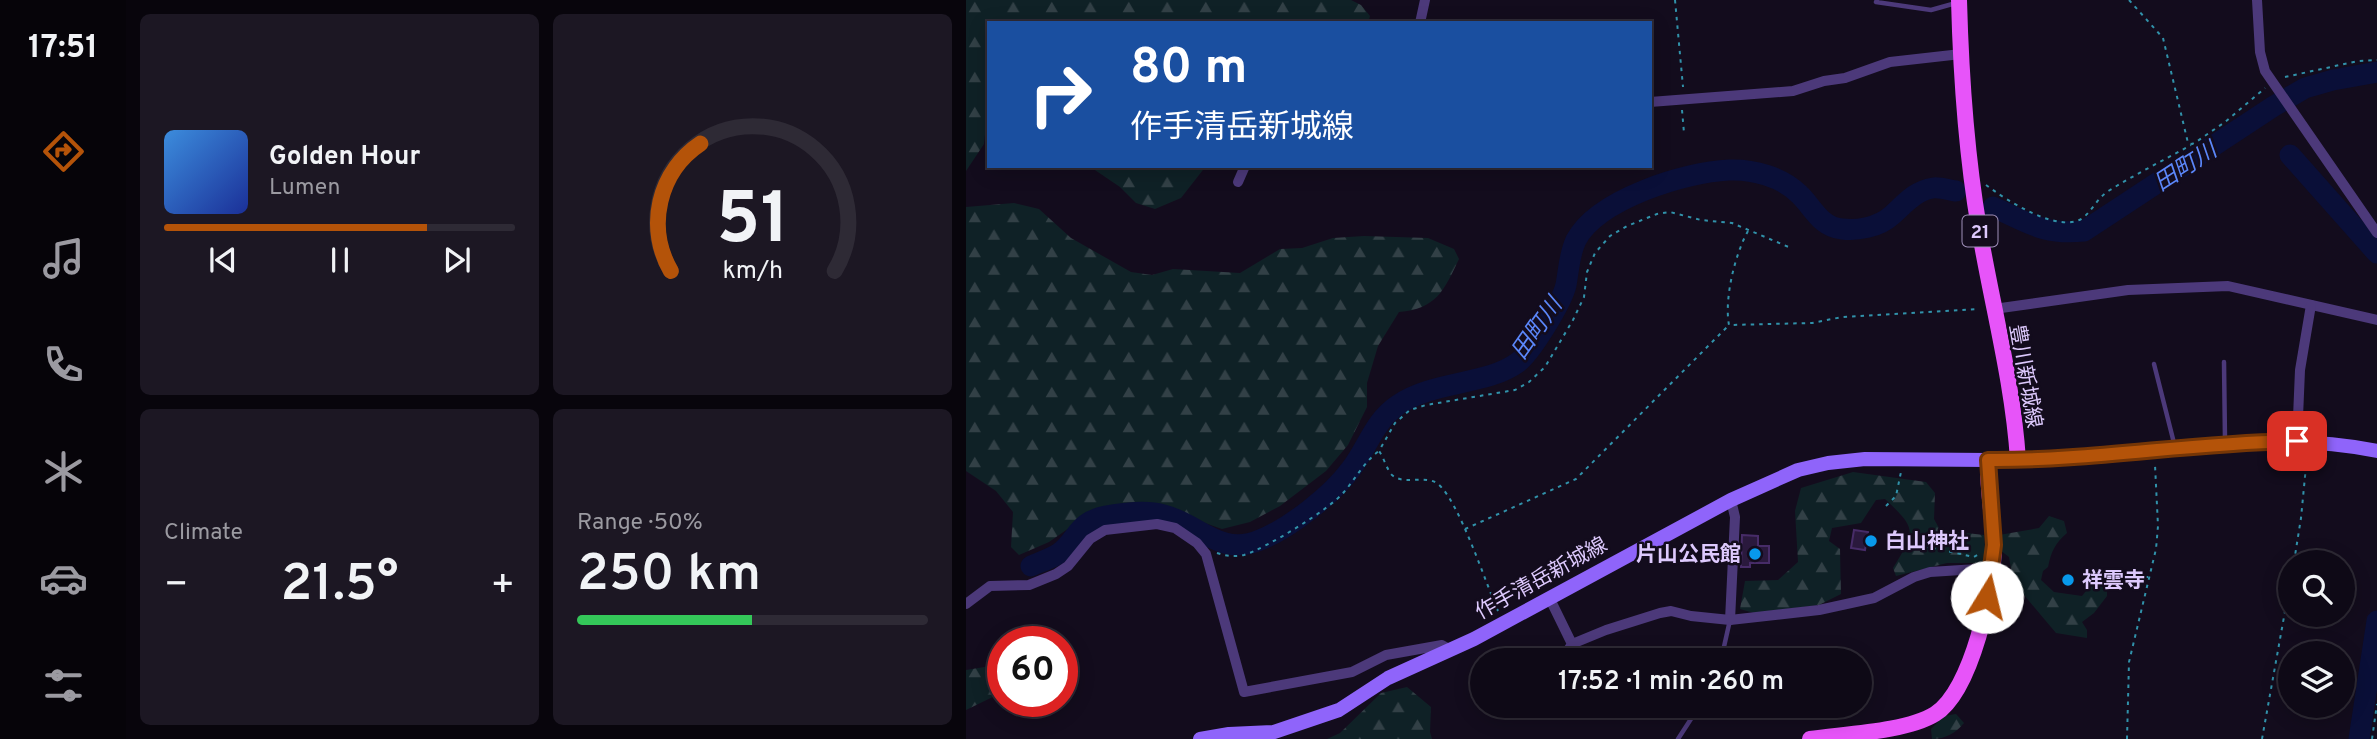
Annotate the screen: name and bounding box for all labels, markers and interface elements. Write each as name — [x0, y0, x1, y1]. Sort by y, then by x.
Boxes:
text: 17:51 — [28, 29, 98, 69]
text: 80 m — [1130, 39, 1247, 101]
icon: right — [1015, 49, 1106, 140]
text: 作手清岳新城線 — [1130, 109, 1354, 149]
icon: directions — [39, 127, 88, 176]
water label: 田町川 — [2150, 136, 2226, 199]
text: Golden Hour — [269, 141, 420, 174]
text: Lumen — [269, 174, 340, 203]
text: 51 — [716, 177, 789, 269]
road number: 21 — [1962, 216, 1998, 246]
icon: music — [39, 234, 88, 283]
icon: previous — [204, 241, 242, 279]
icon: pause — [321, 241, 359, 279]
icon: next — [438, 241, 476, 279]
text: km/h — [722, 256, 783, 288]
water label: 田町川 — [1506, 290, 1571, 366]
street label: 豊川新城線 — [2002, 322, 2047, 430]
icon: phone — [39, 340, 88, 389]
pin — [2267, 411, 2327, 471]
icon: arrive — [2278, 422, 2316, 460]
icon: climate — [39, 447, 88, 496]
text: Range · 50% — [577, 509, 703, 538]
text: Climate — [164, 519, 243, 548]
place label: 白山神社 — [1885, 529, 1969, 556]
street label: 作手清岳新城線 — [1471, 532, 1613, 627]
marker: 白山神社 — [1863, 533, 1879, 549]
place label: 片山公民館 — [1636, 542, 1741, 569]
text: 250 km — [577, 543, 761, 609]
marker: 片山公民館 — [1747, 546, 1763, 562]
map controls — [2278, 550, 2355, 718]
button: search — [2278, 550, 2355, 627]
text: 21.5° — [281, 553, 398, 619]
icon: car — [39, 554, 88, 603]
position arrow — [1950, 560, 2024, 634]
text: − — [164, 562, 189, 611]
text: + — [490, 562, 515, 611]
place label: 祥雲寺 — [2082, 568, 2145, 595]
marker: 祥雲寺 — [2060, 572, 2076, 588]
speed limit sign: 60 — [987, 626, 1078, 717]
button: layers — [2278, 641, 2355, 718]
icon: filters — [39, 661, 88, 710]
text: 17:52 · 1 min · 260 m — [1558, 666, 1784, 699]

